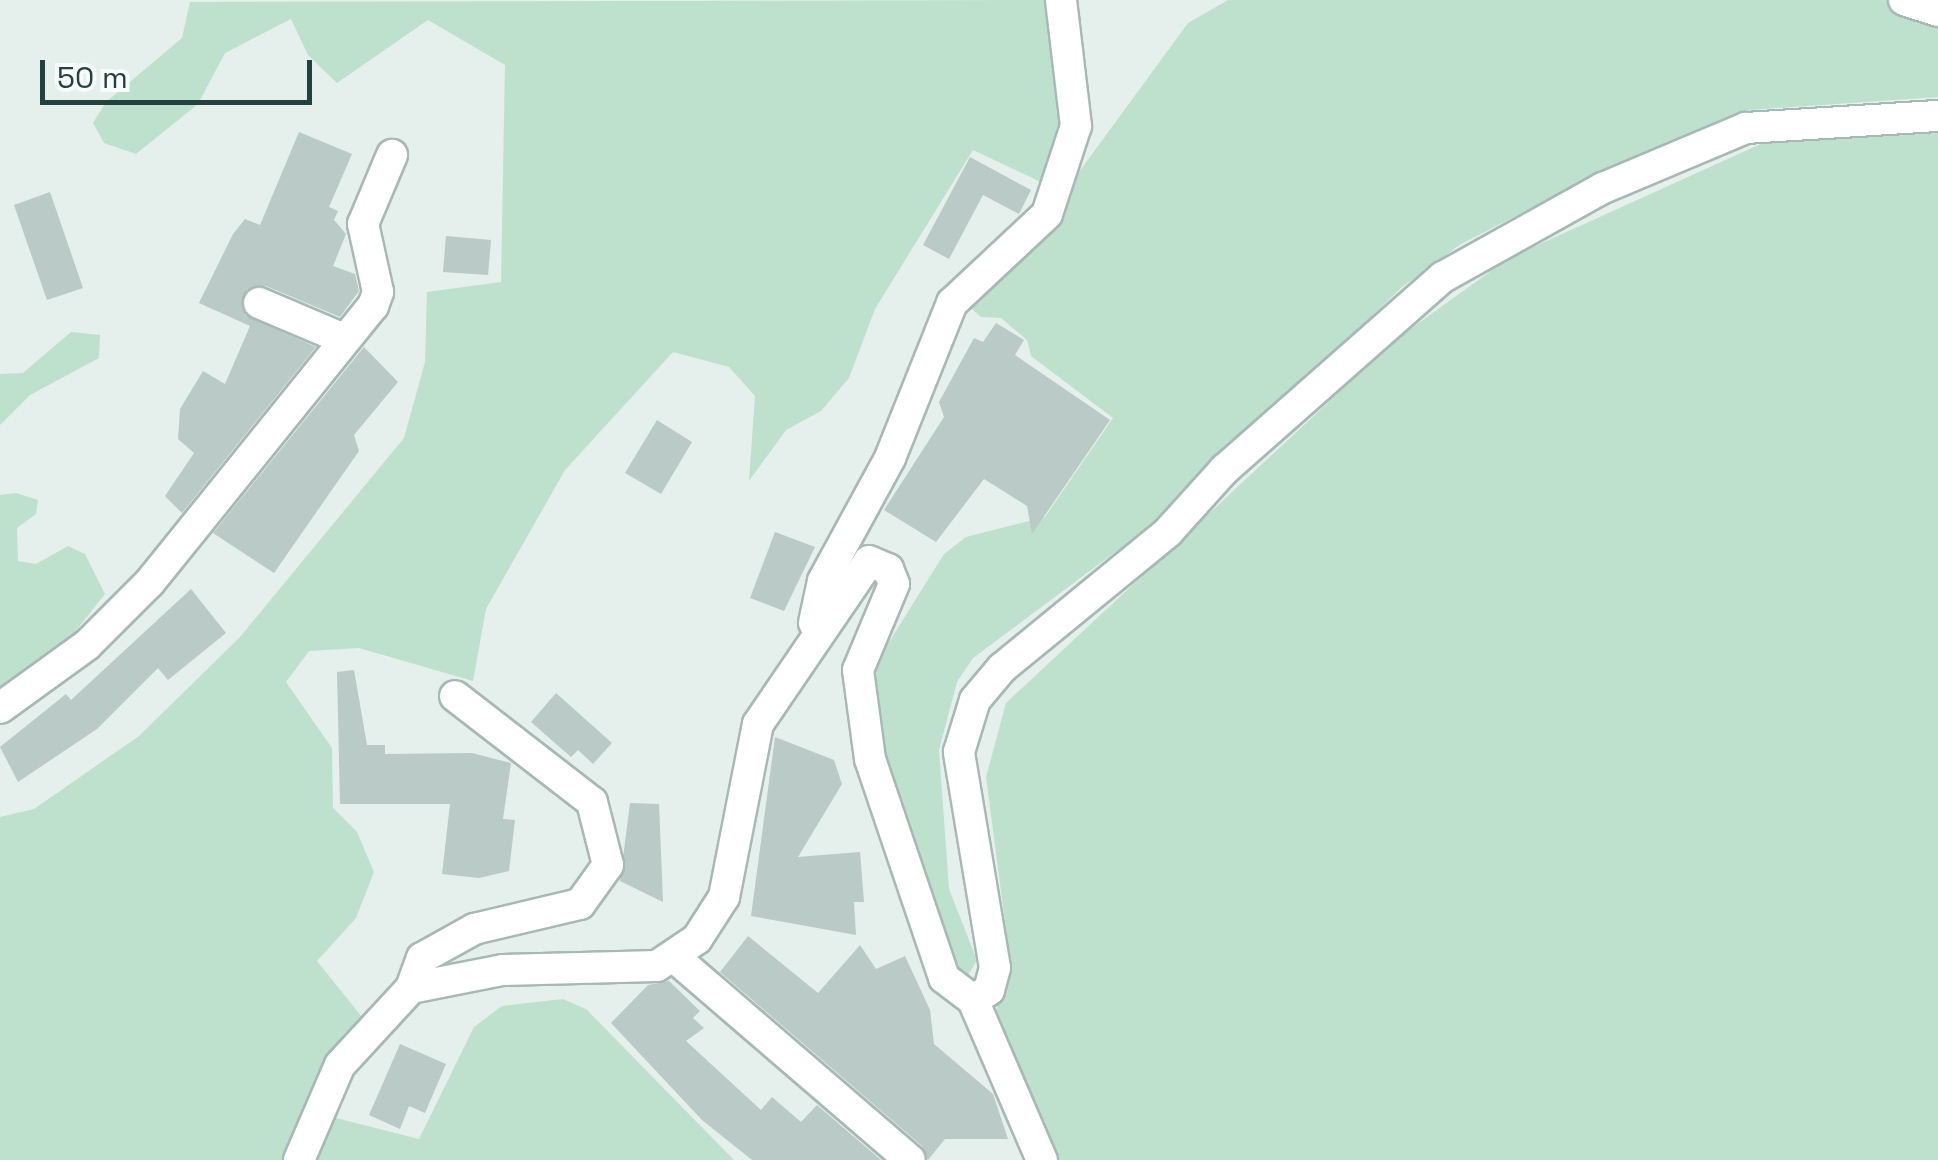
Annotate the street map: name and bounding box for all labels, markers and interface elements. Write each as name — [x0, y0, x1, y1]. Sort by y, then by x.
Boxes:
scale bar — [45, 40, 318, 102]
text: 50 m — [57, 58, 128, 97]

